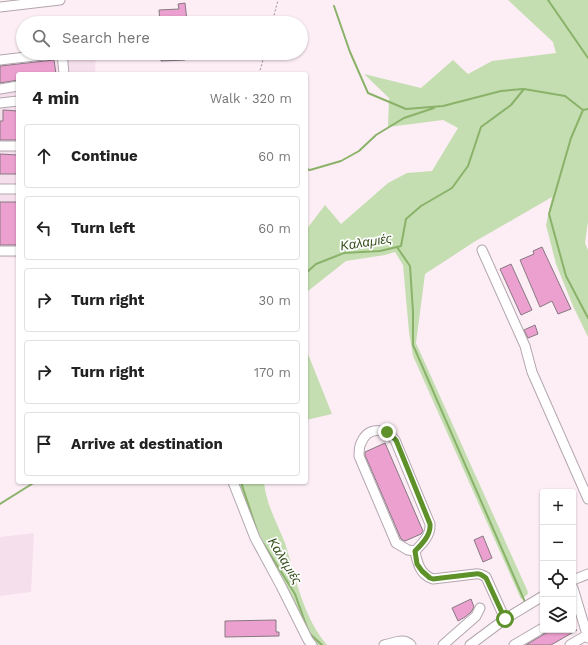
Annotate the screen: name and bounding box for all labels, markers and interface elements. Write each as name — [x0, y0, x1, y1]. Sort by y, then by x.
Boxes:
search box — [16, 16, 308, 60]
icon: search — [30, 27, 52, 49]
text: Search here — [62, 29, 150, 47]
text: 4 min — [32, 88, 79, 108]
text: Walk · 320 m — [210, 91, 292, 106]
icon: ahead — [33, 145, 55, 167]
text: Continue — [71, 147, 138, 165]
text: 60 m — [258, 149, 291, 164]
icon: left — [33, 217, 55, 239]
text: Turn left — [71, 219, 135, 237]
text: 60 m — [258, 221, 291, 236]
water label: Καλαμιές — [339, 230, 394, 253]
icon: right — [33, 289, 55, 311]
text: Turn right — [71, 291, 144, 309]
text: 30 m — [259, 293, 291, 308]
icon: right — [33, 361, 55, 383]
text: Turn right — [71, 363, 144, 381]
text: 170 m — [254, 365, 291, 380]
route end — [378, 423, 396, 441]
icon: arrive — [33, 433, 55, 455]
text: Arrive at destination — [71, 435, 223, 453]
map controls — [540, 489, 576, 633]
button: + — [540, 489, 576, 525]
button: − — [540, 525, 576, 561]
water label: Καλαμιές — [265, 535, 305, 588]
button: locate — [540, 561, 576, 597]
button: layers — [540, 597, 576, 633]
route start — [496, 610, 514, 628]

